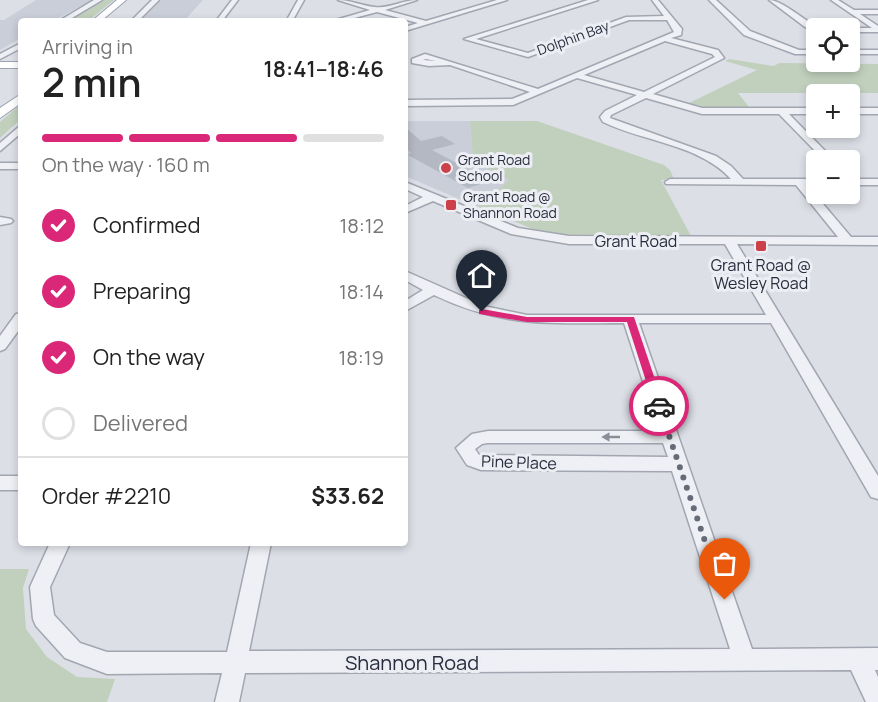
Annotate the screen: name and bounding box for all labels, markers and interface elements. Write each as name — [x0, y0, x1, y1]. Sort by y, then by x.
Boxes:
street label: Dolphin Bay — [534, 16, 612, 59]
map controls — [806, 18, 860, 204]
button: locate — [806, 18, 860, 72]
text: Arriving in — [42, 33, 133, 60]
text: 18:41–18:46 — [263, 54, 384, 84]
text: 2 min — [42, 55, 141, 109]
button: + — [806, 84, 860, 138]
place label: Grant Road School — [458, 150, 530, 185]
button: − — [806, 150, 860, 204]
text: On the way · 160 m — [42, 151, 210, 178]
marker: Grant Road School — [439, 161, 453, 175]
place label: Grant Road @ Shannon Road — [463, 187, 557, 222]
marker: Grant Road @ Shannon Road — [444, 198, 458, 212]
icon: check — [42, 209, 75, 242]
text: Confirmed — [93, 210, 201, 240]
text: 18:12 — [339, 212, 384, 239]
street label: Grant Road — [595, 230, 677, 252]
marker: Grant Road @ Wesley Road — [754, 239, 768, 253]
pin — [456, 250, 507, 312]
place label: Grant Road @ Wesley Road — [711, 254, 811, 294]
icon: home — [465, 259, 498, 292]
icon: check — [42, 275, 75, 308]
text: Preparing — [93, 276, 191, 306]
text: 18:14 — [339, 278, 384, 305]
icon: check — [42, 341, 75, 374]
text: On the way — [93, 342, 205, 372]
text: 18:19 — [338, 344, 384, 371]
courier — [629, 376, 689, 436]
icon: car — [643, 390, 676, 423]
text: Delivered — [93, 408, 188, 438]
one-way arrow — [601, 432, 620, 442]
street label: Pine Place — [481, 450, 557, 474]
text: Order #2210 — [42, 481, 171, 511]
text: $33.62 — [311, 481, 384, 511]
pin — [699, 538, 750, 600]
icon: bag — [708, 547, 741, 580]
street label: Shannon Road — [345, 649, 479, 676]

